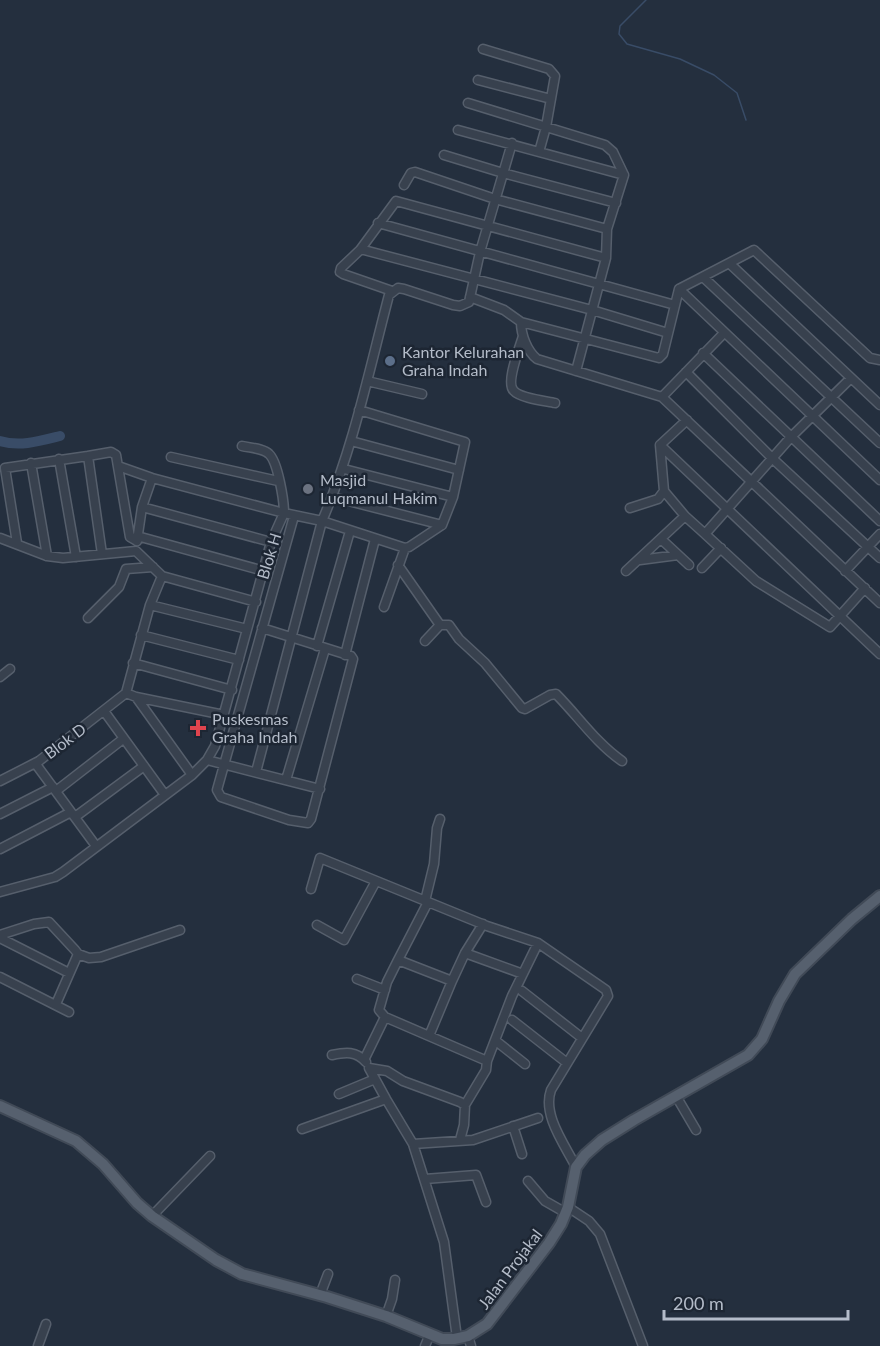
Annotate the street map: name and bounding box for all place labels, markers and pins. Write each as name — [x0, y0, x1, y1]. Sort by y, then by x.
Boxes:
place label: Kantor Kelurahan Graha Indah — [402, 342, 524, 379]
marker: Kantor Kelurahan Graha Indah — [383, 354, 397, 368]
place label: Masjid Luqmanul Hakim — [320, 470, 438, 507]
marker: Masjid Luqmanul Hakim — [301, 482, 315, 496]
place label: Puskesmas Graha Indah — [212, 709, 297, 746]
marker: Puskesmas Graha Indah — [189, 719, 207, 737]

